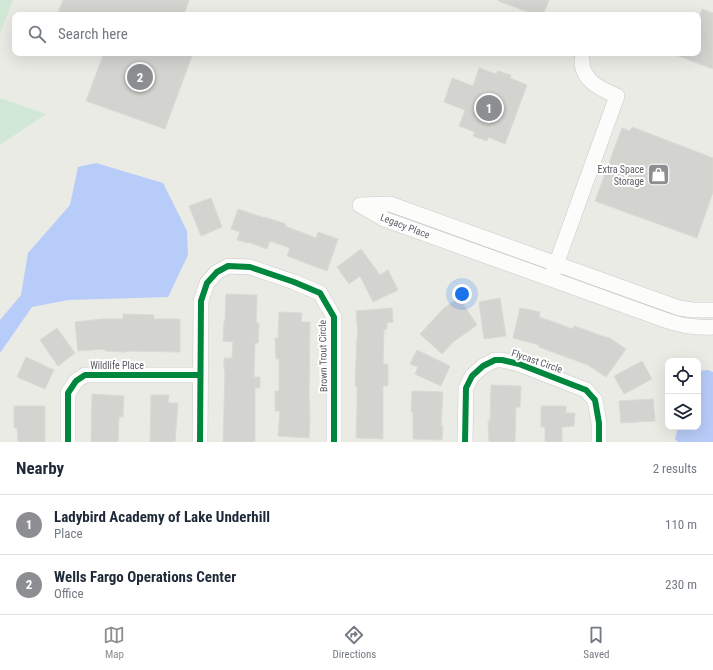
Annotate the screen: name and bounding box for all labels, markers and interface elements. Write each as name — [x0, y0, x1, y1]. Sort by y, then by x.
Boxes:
search box — [12, 12, 701, 56]
icon: search — [26, 23, 48, 45]
text: Search here — [58, 25, 128, 43]
pin: 2 — [127, 62, 153, 92]
pin: 1 — [476, 93, 502, 123]
shop icon: Extra Space Storage — [646, 162, 672, 188]
place label: Extra Space Storage — [598, 164, 644, 187]
street label: Legacy Place — [379, 212, 432, 241]
your location — [452, 284, 472, 304]
street label: Brown Trout Circle — [317, 319, 329, 392]
street label: Flycast Circle — [510, 347, 564, 375]
map controls — [665, 358, 701, 430]
button: locate — [665, 358, 701, 394]
street label: Wildlife Place — [90, 360, 144, 371]
button: layers — [665, 394, 701, 430]
text: Nearby — [16, 458, 64, 478]
text: 2 results — [653, 461, 697, 476]
text: Ladybird Academy of Lake Underhill — [54, 508, 270, 526]
text: 1 — [26, 517, 32, 532]
text: 110 m — [665, 517, 697, 532]
text: Place — [54, 526, 83, 541]
text: Wells Fargo Operations Center — [54, 568, 236, 586]
text: 2 — [26, 577, 32, 592]
text: 230 m — [665, 577, 697, 592]
text: Office — [54, 586, 84, 601]
tab: Map — [103, 624, 125, 661]
tab: Directions — [332, 624, 376, 661]
tab: Saved — [583, 624, 610, 661]

